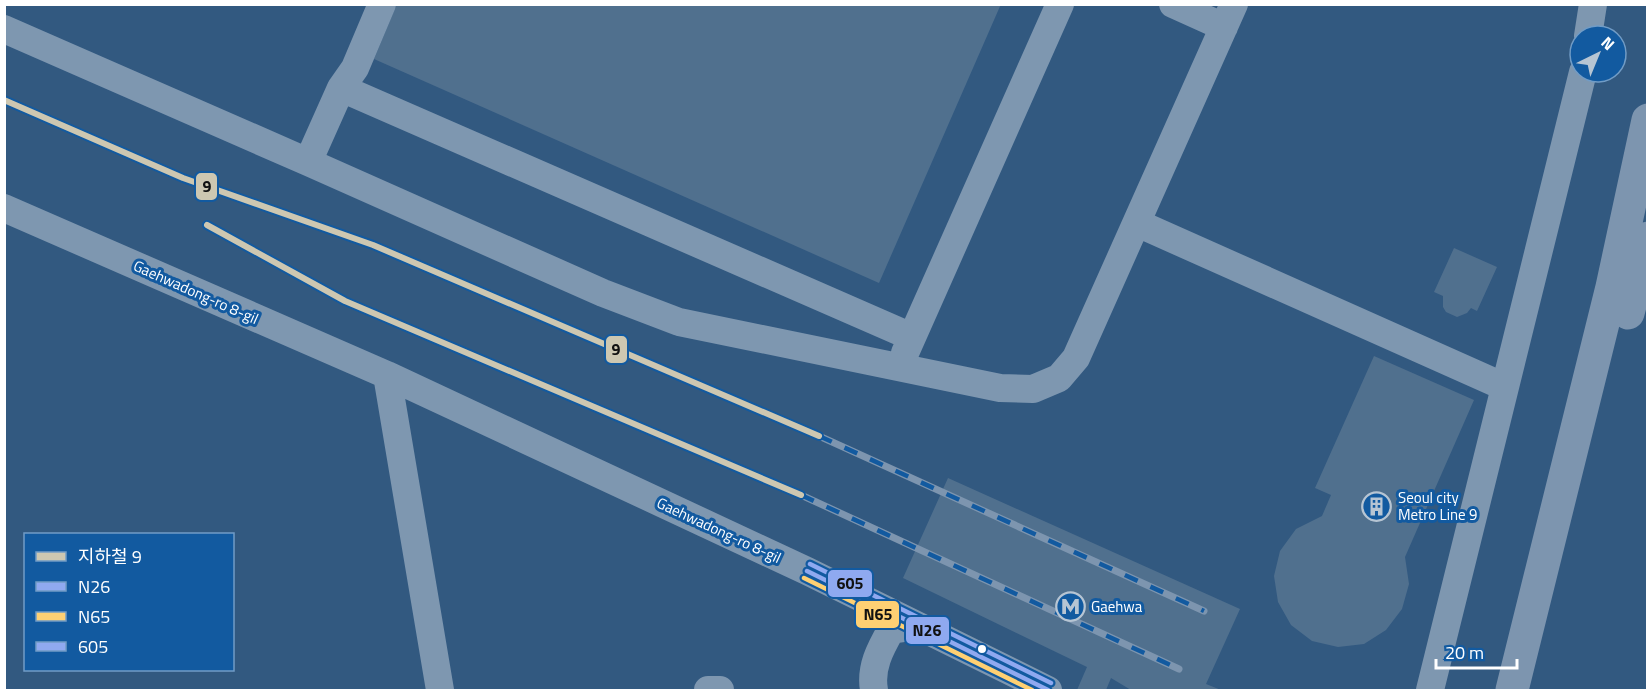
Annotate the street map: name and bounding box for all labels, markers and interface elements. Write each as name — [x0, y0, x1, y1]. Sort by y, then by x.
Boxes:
north arrow — [1568, 24, 1628, 84]
text: N — [1596, 30, 1620, 56]
line badge: 9 — [195, 172, 218, 201]
text: 9 — [203, 174, 212, 198]
street label: Gaehwadong-ro 8-gil — [130, 254, 262, 330]
line badge: 9 — [605, 335, 628, 364]
text: 9 — [612, 337, 621, 361]
place label: Seoul city Metro Line 9 — [1398, 486, 1477, 526]
building icon: Seoul city Metro Line 9 — [1361, 490, 1393, 522]
street label: Gaehwadong-ro 8-gil — [653, 491, 785, 569]
legend — [24, 533, 234, 671]
text: 지하철 9 — [78, 543, 142, 570]
line badge: 605 — [827, 569, 873, 598]
text: 605 — [837, 571, 863, 595]
text: N26 — [78, 573, 110, 600]
metro station icon: Gaehwa — [1054, 590, 1086, 622]
place label: Gaehwa — [1091, 595, 1143, 618]
line badge: N65 — [855, 600, 900, 629]
text: N65 — [863, 602, 893, 626]
text: N65 — [78, 603, 110, 630]
line badge: N26 — [905, 616, 950, 645]
text: N26 — [912, 618, 942, 642]
scale bar — [1436, 632, 1517, 670]
text: 605 — [78, 633, 108, 660]
text: 20 m — [1445, 639, 1484, 666]
unlabelled marker — [976, 643, 988, 655]

